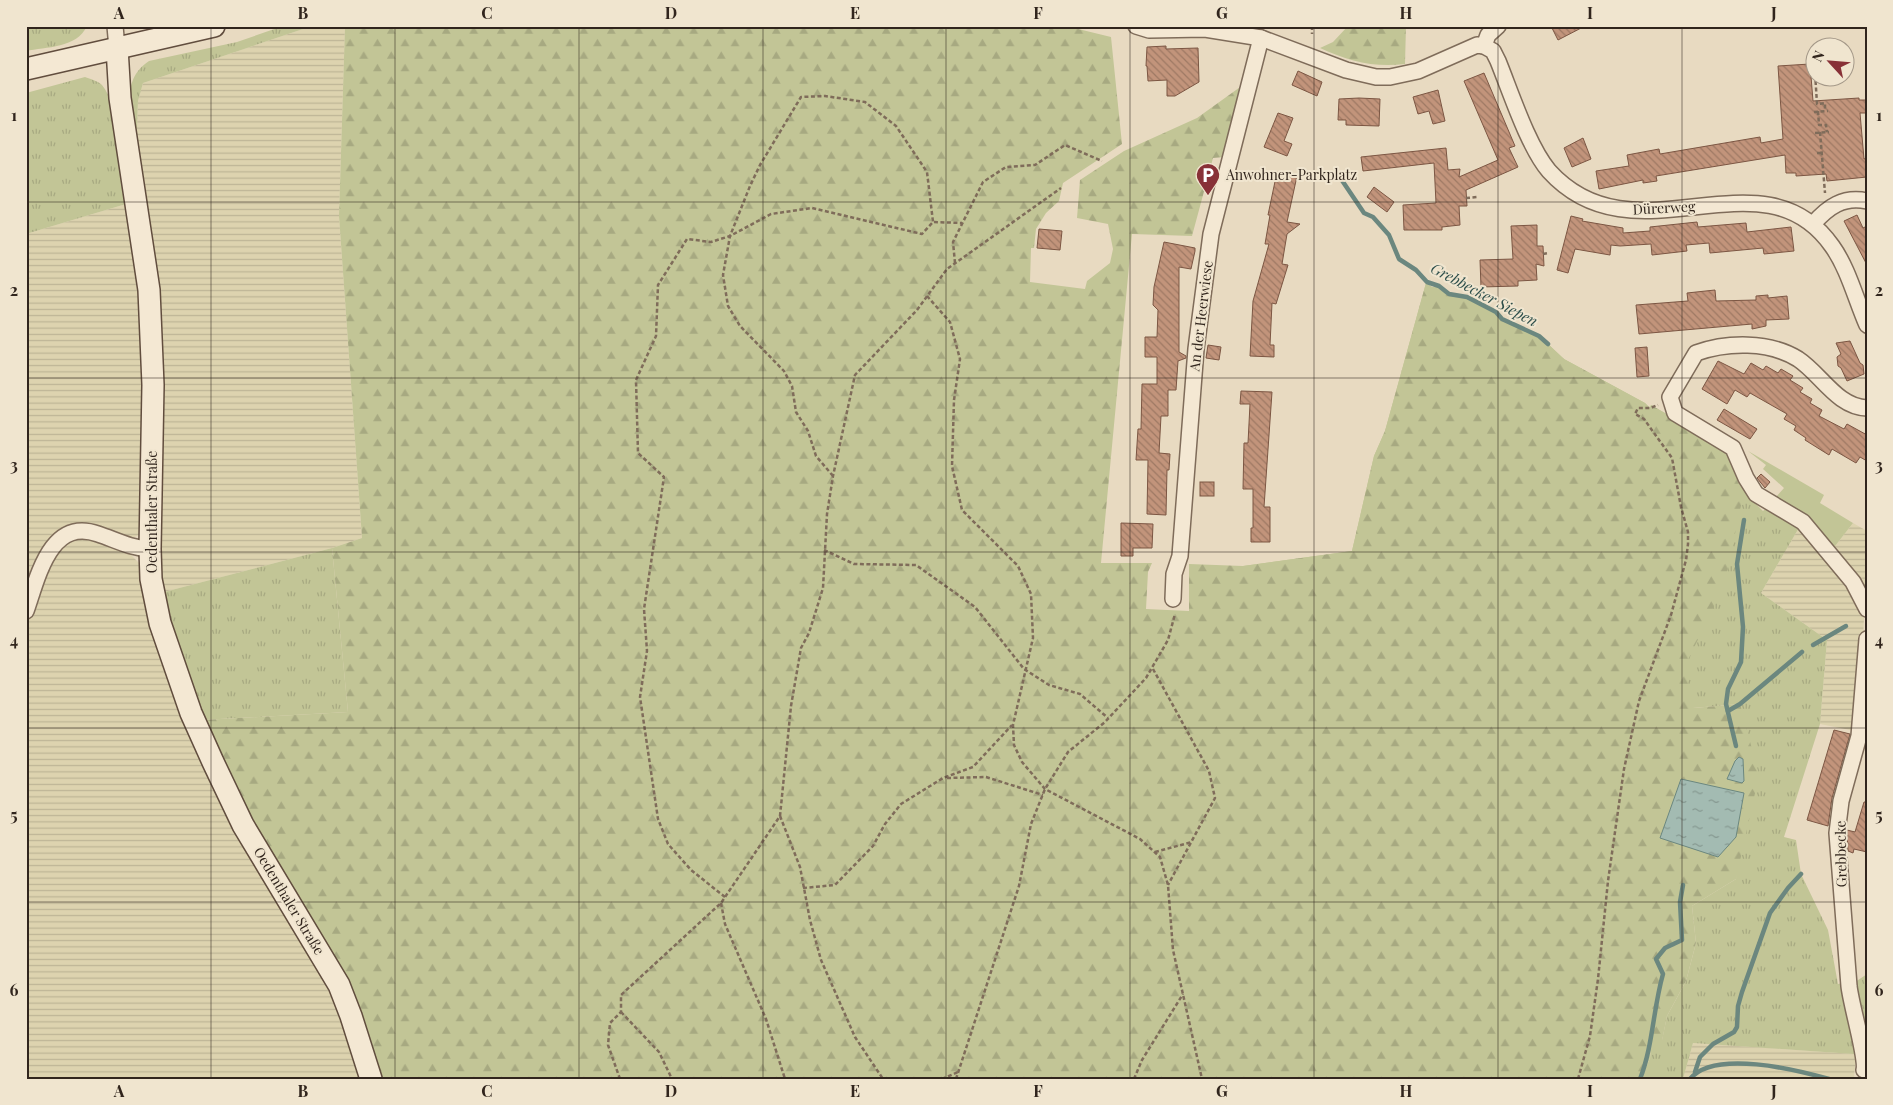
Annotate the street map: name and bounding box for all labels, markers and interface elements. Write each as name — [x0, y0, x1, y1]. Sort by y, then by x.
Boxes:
text: A — [113, 2, 125, 23]
text: B — [298, 2, 309, 23]
text: C — [481, 2, 493, 23]
text: D — [665, 2, 677, 23]
text: E — [850, 2, 860, 23]
text: F — [1033, 2, 1043, 23]
text: G — [1216, 2, 1228, 23]
text: H — [1400, 2, 1413, 23]
text: I — [1587, 2, 1593, 23]
text: J — [1770, 2, 1777, 23]
north arrow — [1806, 38, 1856, 88]
text: N — [1807, 47, 1829, 65]
text: 1 — [11, 104, 17, 125]
text: 1 — [1876, 104, 1882, 125]
parking icon: Anwohner-Parkplatz — [1195, 162, 1221, 196]
place label: Anwohner-Parkplatz — [1225, 165, 1358, 184]
street label: Dürerweg — [1632, 196, 1696, 219]
water label: Grebbecker Siepen — [1428, 258, 1541, 331]
street label: An der Heerwiese — [1184, 260, 1217, 373]
text: 2 — [10, 279, 18, 300]
text: 2 — [1875, 279, 1883, 300]
street label: Oedenthaler Straße — [142, 451, 161, 573]
text: 3 — [10, 454, 18, 475]
text: 3 — [1875, 454, 1883, 475]
text: 4 — [10, 629, 18, 650]
text: 4 — [1875, 629, 1883, 650]
text: 5 — [10, 804, 18, 825]
text: 5 — [1875, 804, 1883, 825]
street label: Grebbecke — [1830, 820, 1851, 888]
street label: Oedenthaler Straße — [250, 843, 329, 958]
text: 6 — [10, 979, 19, 1000]
text: 6 — [1875, 979, 1884, 1000]
text: A — [113, 1080, 125, 1101]
text: B — [298, 1080, 309, 1101]
text: C — [481, 1080, 493, 1101]
text: D — [665, 1080, 677, 1101]
text: E — [850, 1080, 860, 1101]
text: F — [1033, 1080, 1043, 1101]
text: G — [1216, 1080, 1228, 1101]
text: H — [1400, 1080, 1413, 1101]
text: I — [1587, 1080, 1593, 1101]
text: J — [1770, 1080, 1777, 1101]

